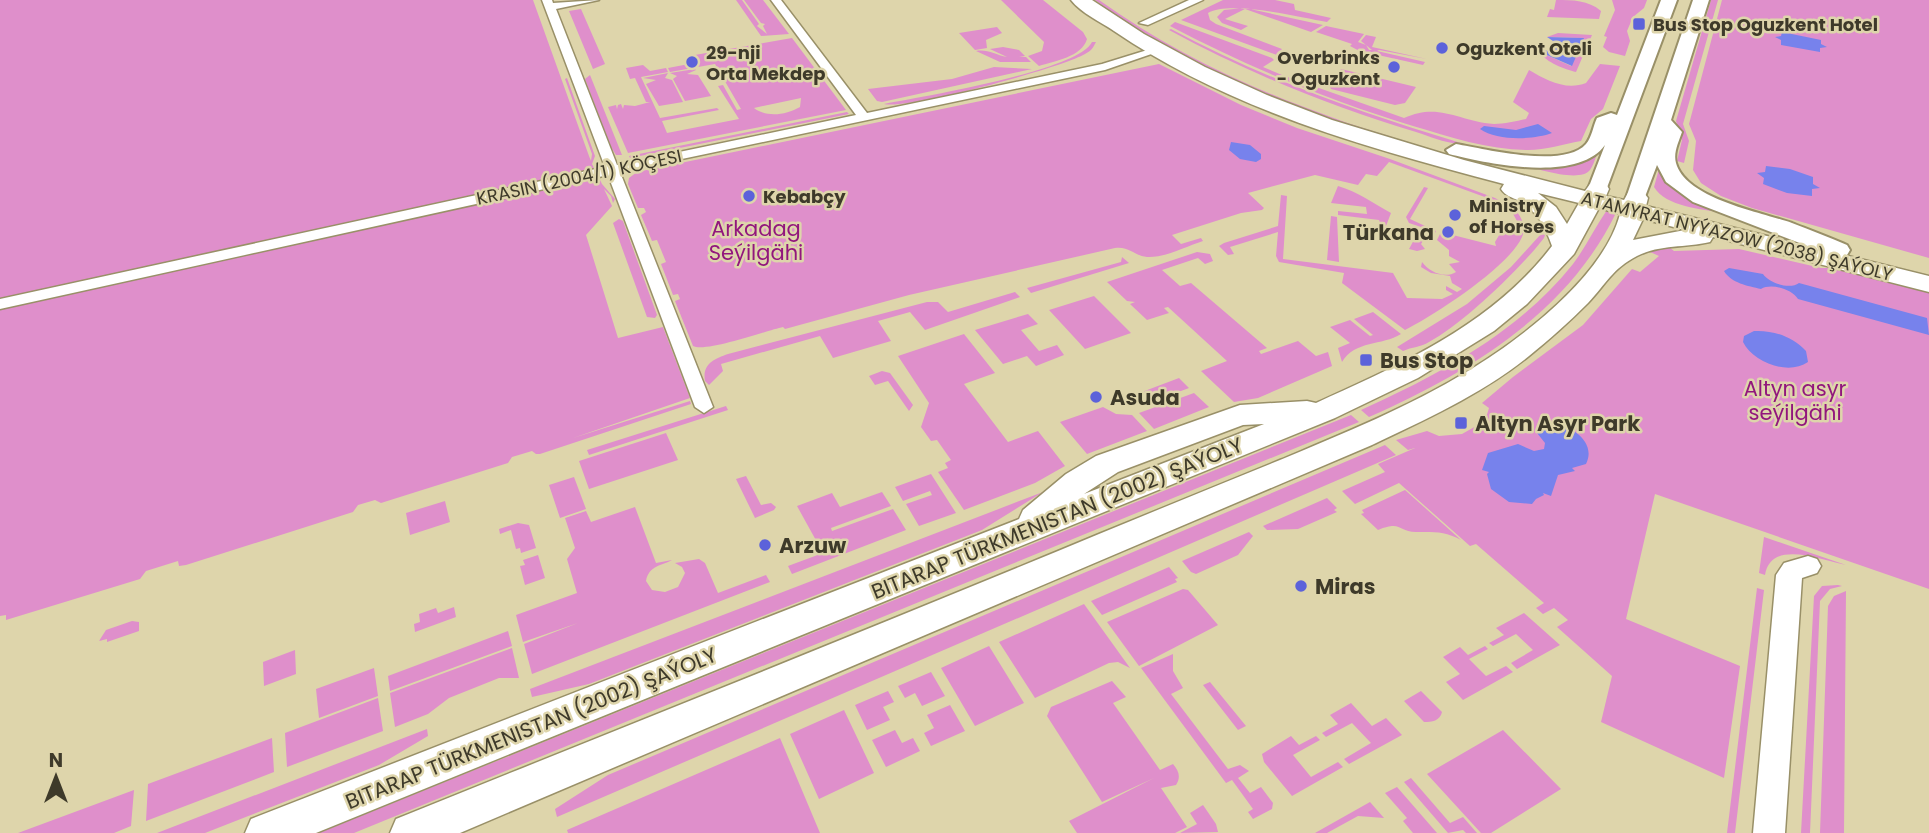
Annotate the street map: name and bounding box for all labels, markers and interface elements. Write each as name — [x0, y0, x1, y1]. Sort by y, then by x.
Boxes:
place label: Bus Stop Oguzkent Hotel — [1653, 12, 1878, 37]
marker: Bus Stop Oguzkent Hotel — [1631, 16, 1647, 32]
place label: Oguzkent Oteli — [1456, 36, 1592, 61]
place label: 29-nji Orta Mekdep — [706, 40, 825, 86]
marker: Oguzkent Oteli — [1434, 40, 1450, 56]
place label: Overbrinks - Oguzkent — [1277, 45, 1380, 91]
marker: 29-nji Orta Mekdep — [684, 54, 700, 70]
marker: Overbrinks - Oguzkent — [1386, 59, 1402, 75]
street label: KRASIN (2004/1) KÖÇESI — [474, 143, 684, 211]
place label: Kebabçy — [763, 184, 846, 209]
street label: ATAMYRAT NYÝAZOW (2038) ŞAÝOLY — [1579, 185, 1896, 287]
marker: Kebabçy — [741, 188, 757, 204]
place label: Ministry of Horses — [1469, 193, 1554, 239]
marker: Ministry of Horses — [1447, 207, 1463, 223]
park label: Arkadag Seýilgähi — [709, 214, 803, 267]
place label: Türkana — [1343, 218, 1434, 247]
marker: Türkana — [1440, 224, 1456, 240]
place label: Bus Stop — [1380, 346, 1473, 375]
marker: Bus Stop — [1358, 352, 1374, 368]
park label: Altyn asyr seýilgähi — [1744, 374, 1846, 427]
place label: Asuda — [1110, 383, 1180, 412]
marker: Asuda — [1088, 389, 1104, 405]
place label: Altyn Asyr Park — [1475, 409, 1640, 438]
marker: Altyn Asyr Park — [1453, 415, 1469, 431]
street label: BITARAP TÜRKMENISTAN (2002) ŞAÝOLY — [867, 430, 1247, 606]
place label: Arzuw — [779, 531, 847, 560]
marker: Arzuw — [757, 537, 773, 553]
place label: Miras — [1315, 572, 1375, 601]
marker: Miras — [1293, 578, 1309, 594]
street label: BITARAP TÜRKMENISTAN (2002) ŞAÝOLY — [341, 640, 721, 816]
north arrow — [21, 742, 91, 812]
text: N — [49, 747, 63, 774]

